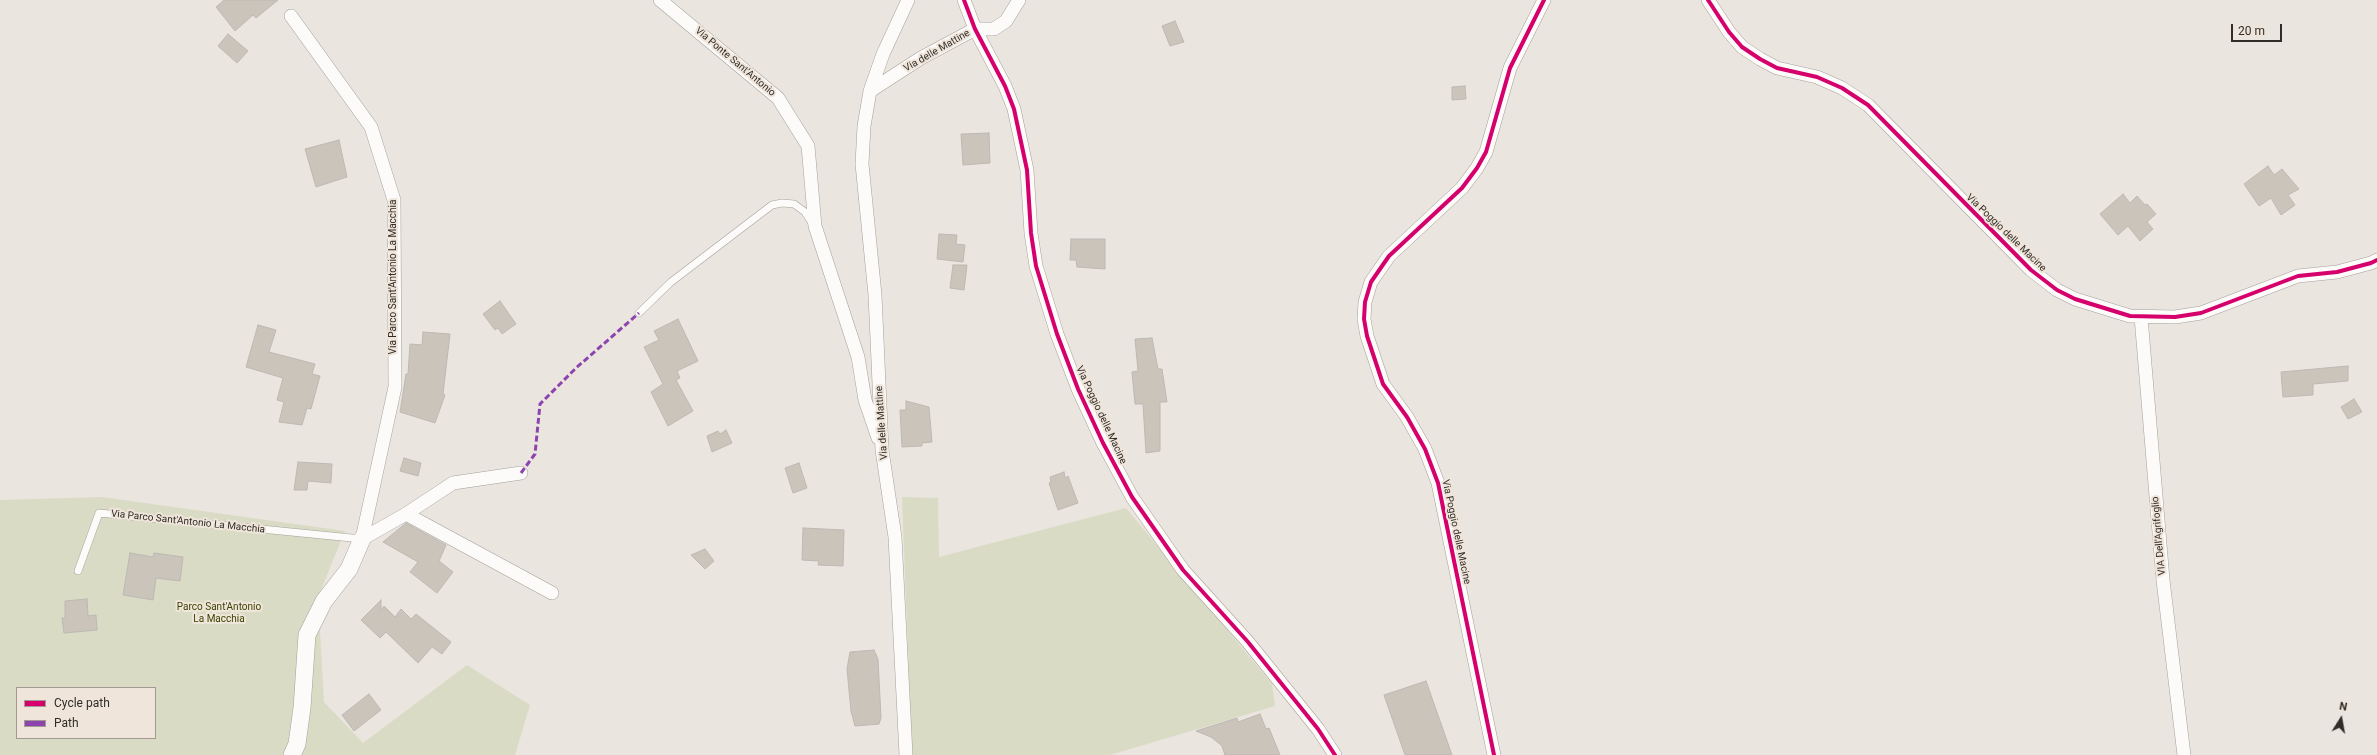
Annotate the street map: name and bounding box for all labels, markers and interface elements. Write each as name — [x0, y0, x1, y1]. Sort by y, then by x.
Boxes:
scale bar — [2233, 16, 2284, 42]
text: 20 m — [2238, 24, 2265, 38]
street label: Via Ponte Sant'Antonio — [692, 25, 778, 99]
street label: Via delle Mattine — [902, 27, 972, 75]
street label: Via Poggio delle Macine — [1963, 192, 2049, 274]
street label: Via Parco Sant'Antonio La Macchia — [387, 200, 399, 354]
street label: Via Poggio delle Macine — [1073, 364, 1129, 466]
street label: Via delle Mattine — [873, 386, 891, 460]
street label: Via Poggio delle Macine — [1439, 479, 1473, 585]
street label: VIA Dell'Agrifoglio — [2150, 496, 2168, 576]
street label: Via Parco Sant'Antonio La Macchia — [110, 508, 266, 536]
park label: Parco Sant'Antonio La Macchia — [177, 601, 261, 624]
legend — [16, 687, 156, 739]
text: Cycle path — [54, 696, 110, 710]
north arrow — [2321, 699, 2361, 739]
text: N — [2338, 700, 2348, 714]
text: Path — [54, 716, 79, 730]

